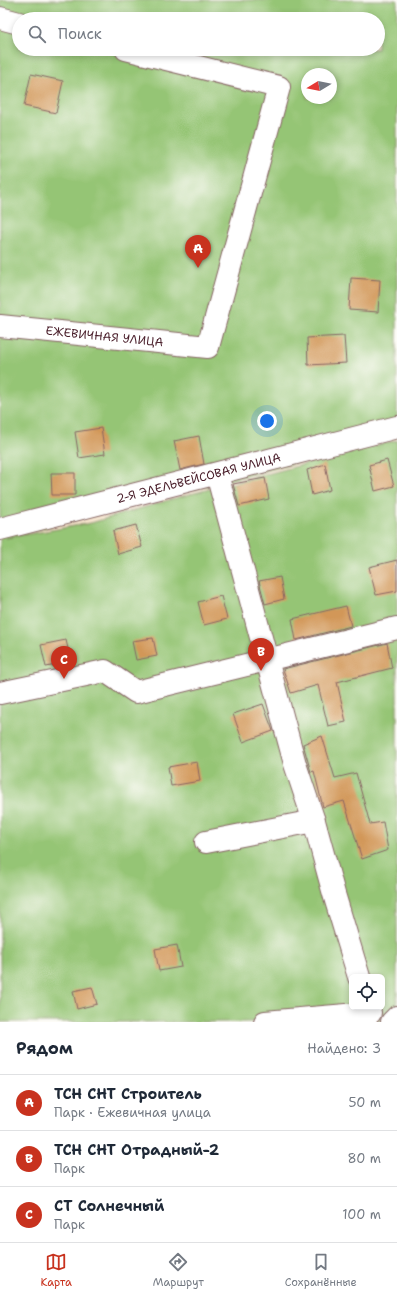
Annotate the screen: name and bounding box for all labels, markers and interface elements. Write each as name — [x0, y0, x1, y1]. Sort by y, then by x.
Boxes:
search box — [12, 12, 385, 56]
icon: search — [26, 23, 48, 45]
text: Поиск — [58, 24, 102, 44]
north arrow — [301, 68, 337, 104]
pin: A — [185, 235, 211, 268]
street label: ЕЖЕВИЧНАЯ УЛИЦА — [45, 323, 164, 350]
your location — [257, 411, 277, 431]
street label: 2-Я ЭДЕЛЬВЕЙСОВАЯ УЛИЦА — [115, 449, 283, 507]
pin: B — [248, 638, 274, 671]
pin: C — [51, 646, 77, 679]
map controls — [349, 974, 385, 1010]
button: locate — [349, 974, 385, 1010]
text: Рядом — [16, 1037, 73, 1059]
text: Найдено: 3 — [307, 1040, 381, 1057]
text: ТСН СНТ Строитель — [54, 1084, 202, 1104]
text: A — [24, 1094, 34, 1111]
text: 50 m — [348, 1094, 381, 1111]
text: Парк · Ежевичная улица — [54, 1104, 211, 1121]
text: ТСН СНТ Отрадный-2 — [54, 1140, 219, 1160]
text: B — [25, 1150, 33, 1167]
text: 80 m — [347, 1150, 381, 1167]
text: Парк — [54, 1160, 85, 1177]
text: СТ Солнечный — [54, 1196, 164, 1216]
text: C — [25, 1206, 33, 1223]
text: 100 m — [342, 1206, 381, 1223]
text: Парк — [54, 1216, 85, 1233]
tab: Карта — [40, 1251, 72, 1290]
tab: Маршрут — [153, 1251, 204, 1290]
tab: Сохранённые — [285, 1251, 357, 1290]

